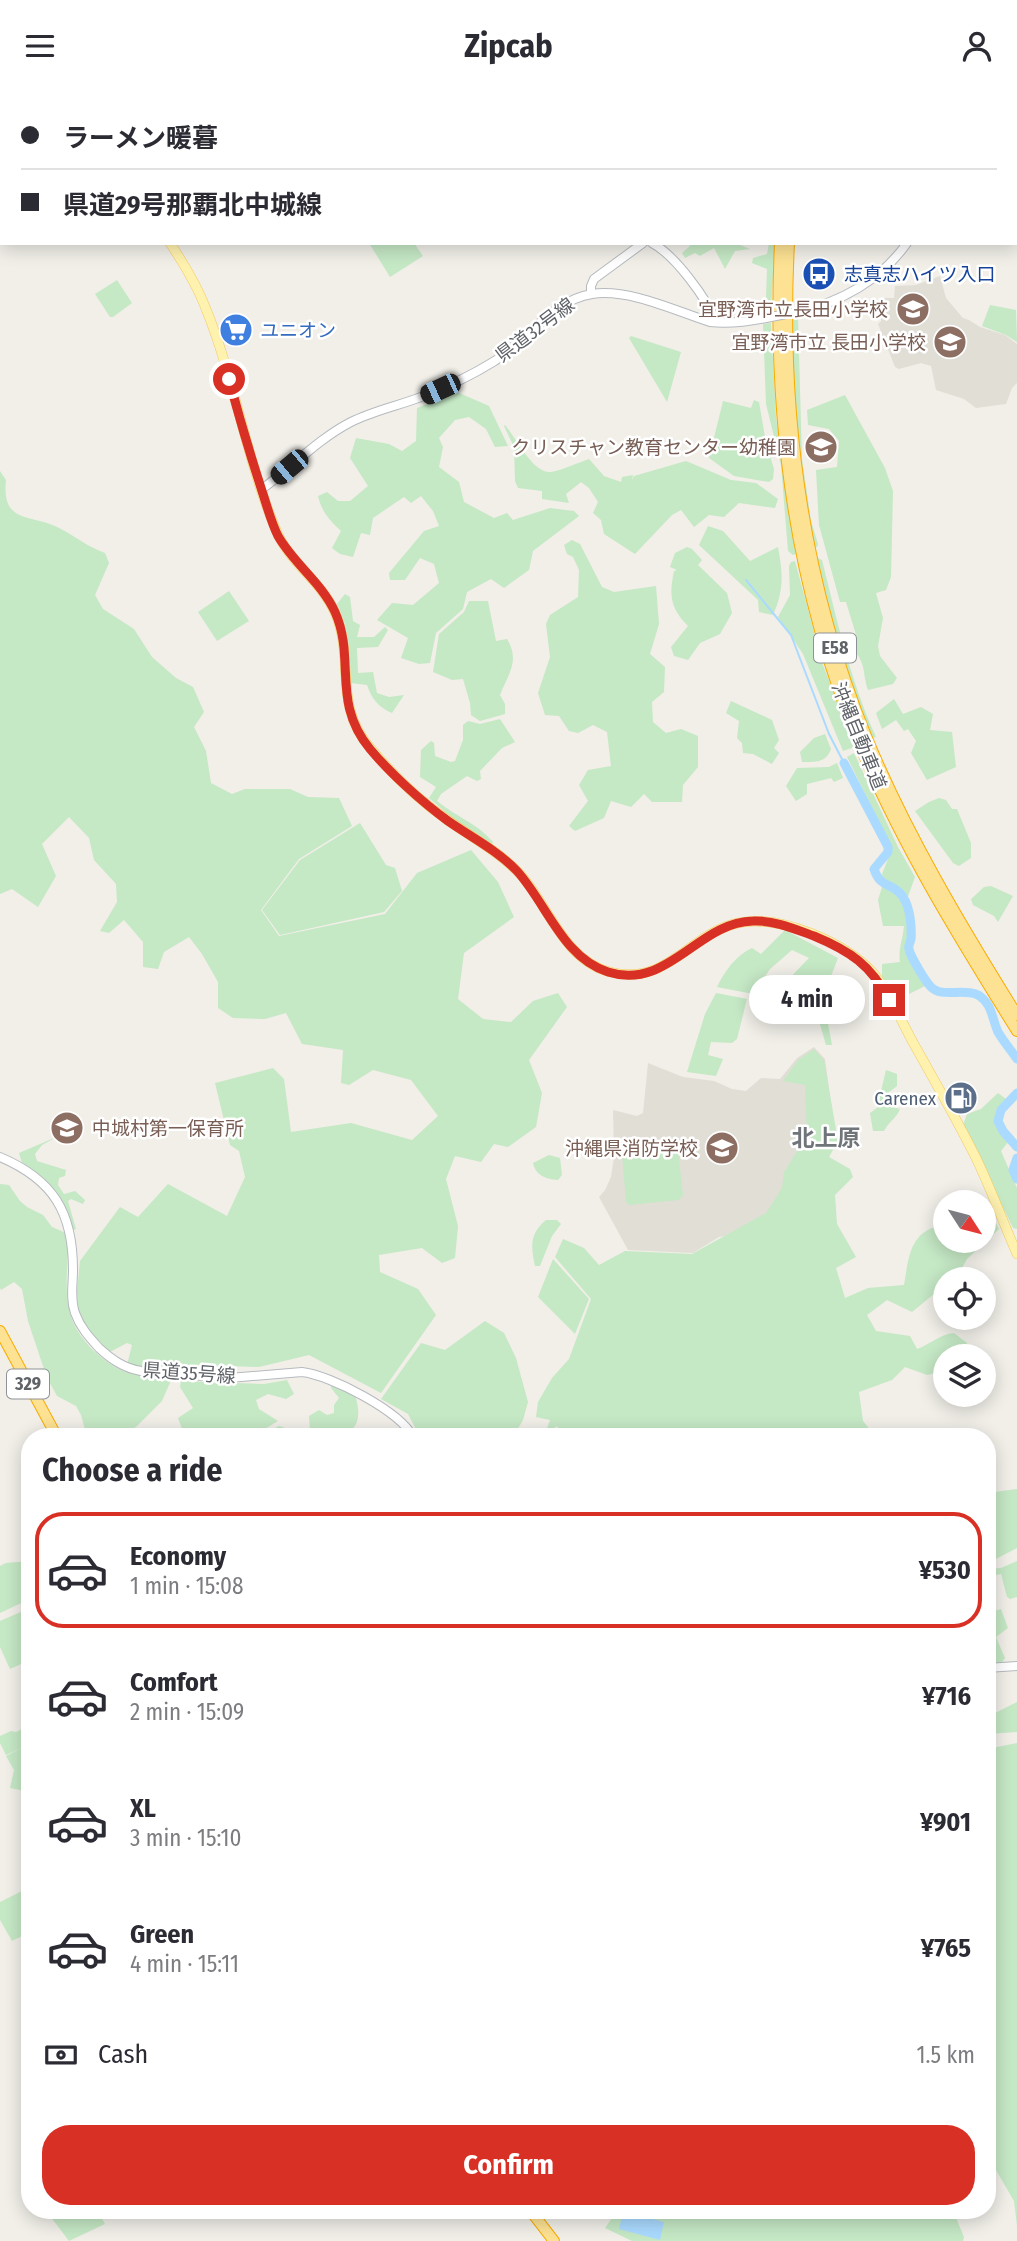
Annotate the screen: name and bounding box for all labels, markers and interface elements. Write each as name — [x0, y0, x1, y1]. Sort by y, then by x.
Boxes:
icon: menu — [21, 27, 59, 65]
text: Zipcab — [464, 27, 553, 65]
icon: person — [958, 27, 996, 65]
text: ラーメン暖暮 — [63, 123, 218, 154]
text: 県道29号那覇北中城線 — [63, 190, 322, 221]
bus stop icon: 志真志ハイツ入口 — [800, 255, 838, 293]
place label: 志真志ハイツ入口 — [844, 263, 996, 286]
school or university icon: 宜野湾市立長田小学校 — [894, 290, 932, 328]
street label: 県道32号線 — [491, 293, 579, 367]
place label: 宜野湾市立長田小学校 — [698, 298, 888, 321]
supermarket icon: ユニオン — [217, 311, 255, 349]
place label: ユニオン — [260, 319, 336, 342]
school or university icon: 宜野湾市立 長田小学校 — [931, 323, 969, 361]
place label: 宜野湾市立 長田小学校 — [732, 331, 926, 354]
route start — [213, 363, 245, 395]
car — [417, 371, 464, 407]
school or university icon: クリスチャン教育センター幼稚園 — [802, 428, 840, 466]
place label: クリスチャン教育センター幼稚園 — [511, 436, 796, 459]
car — [267, 445, 312, 489]
road number: E58 — [814, 633, 856, 663]
street label: 沖縄自動車道 — [827, 679, 891, 793]
callout: 4 min — [749, 975, 864, 1025]
route end — [873, 984, 905, 1016]
text: 4 min — [781, 985, 833, 1013]
fuel station icon: Carenex — [942, 1079, 980, 1117]
place label: Carenex — [874, 1087, 937, 1110]
school or university icon: 中城村第一保育所 — [48, 1109, 86, 1147]
place label: 中城村第一保育所 — [92, 1117, 244, 1140]
district label: 北上原 — [792, 1124, 861, 1152]
school or university icon: 沖縄県消防学校 — [703, 1129, 741, 1167]
place label: 沖縄県消防学校 — [565, 1137, 698, 1160]
north arrow — [933, 1190, 996, 1253]
map controls — [933, 1190, 996, 1407]
button: locate — [933, 1267, 996, 1330]
button: layers — [933, 1344, 996, 1407]
street label: 県道35号線 — [142, 1358, 236, 1388]
road number: 329 — [7, 1369, 49, 1399]
text: Choose a ride — [42, 1451, 223, 1489]
icon: car — [46, 1539, 109, 1602]
text: Economy — [130, 1541, 226, 1572]
text: ¥530 — [919, 1555, 971, 1586]
text: 1 min · 15:08 — [130, 1572, 244, 1600]
icon: car — [46, 1665, 109, 1728]
text: Comfort — [130, 1667, 218, 1698]
text: ¥716 — [922, 1681, 971, 1712]
text: 2 min · 15:09 — [130, 1698, 244, 1726]
icon: car — [46, 1791, 109, 1854]
text: XL — [130, 1793, 156, 1824]
text: ¥901 — [920, 1807, 971, 1838]
text: 3 min · 15:10 — [130, 1824, 241, 1852]
icon: car — [46, 1917, 109, 1980]
text: Green — [130, 1919, 194, 1950]
text: ¥765 — [921, 1933, 971, 1964]
text: 4 min · 15:11 — [130, 1950, 239, 1978]
icon: cash — [42, 2036, 80, 2074]
text: Cash — [98, 2039, 148, 2070]
text: 1.5 km — [917, 2041, 975, 2069]
button: Confirm — [42, 2125, 975, 2205]

